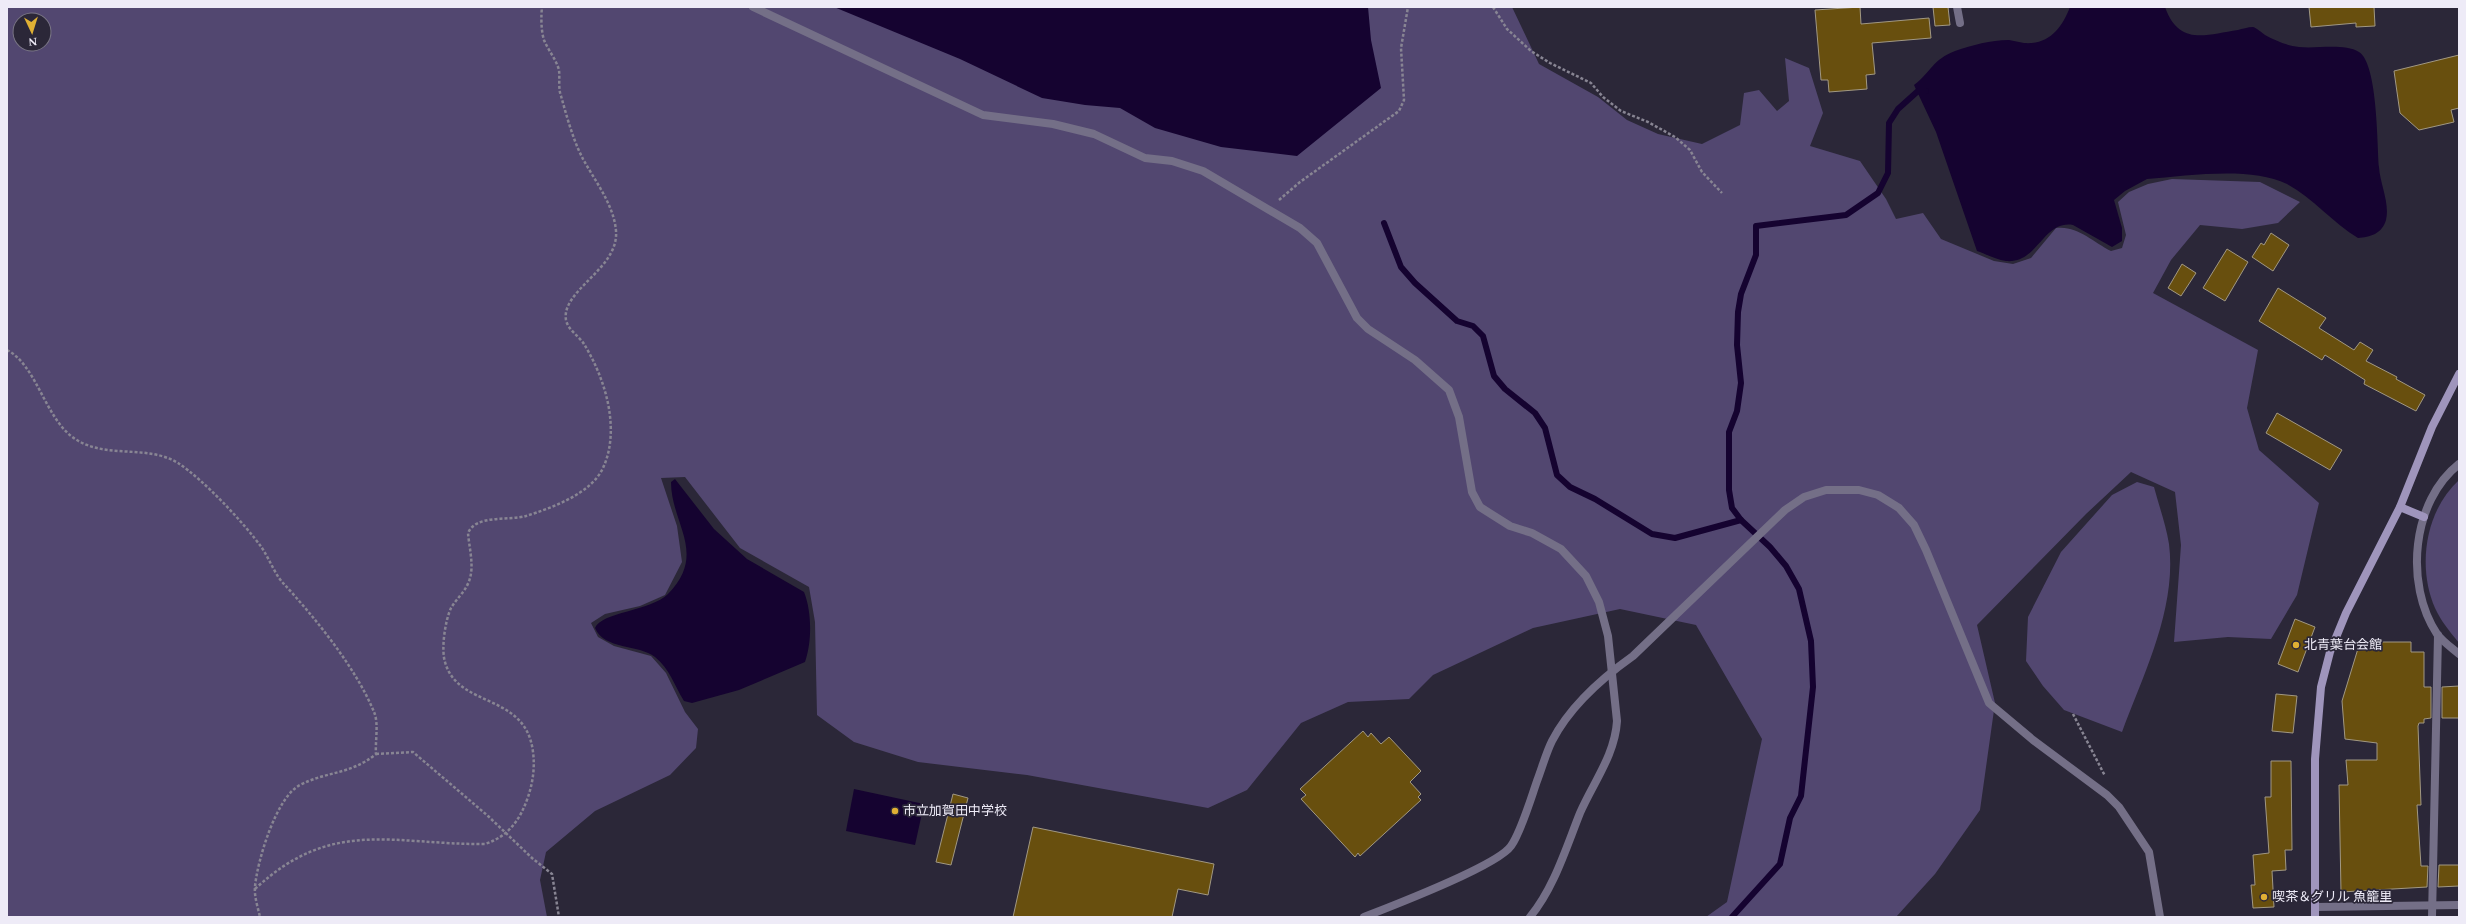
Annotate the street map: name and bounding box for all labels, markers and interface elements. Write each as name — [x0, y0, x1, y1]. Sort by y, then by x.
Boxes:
north arrow — [12, 12, 52, 52]
text: N — [28, 33, 38, 50]
place label: 北青葉台会館 — [2304, 635, 2382, 655]
marker: 北青葉台会館 — [2291, 640, 2301, 650]
place label: 市立加賀田中学校 — [903, 801, 1007, 821]
marker: 市立加賀田中学校 — [890, 806, 900, 816]
place label: 喫茶＆グリル 魚籠里 — [2272, 887, 2392, 907]
marker: 喫茶＆グリル 魚籠里 — [2259, 892, 2269, 902]

